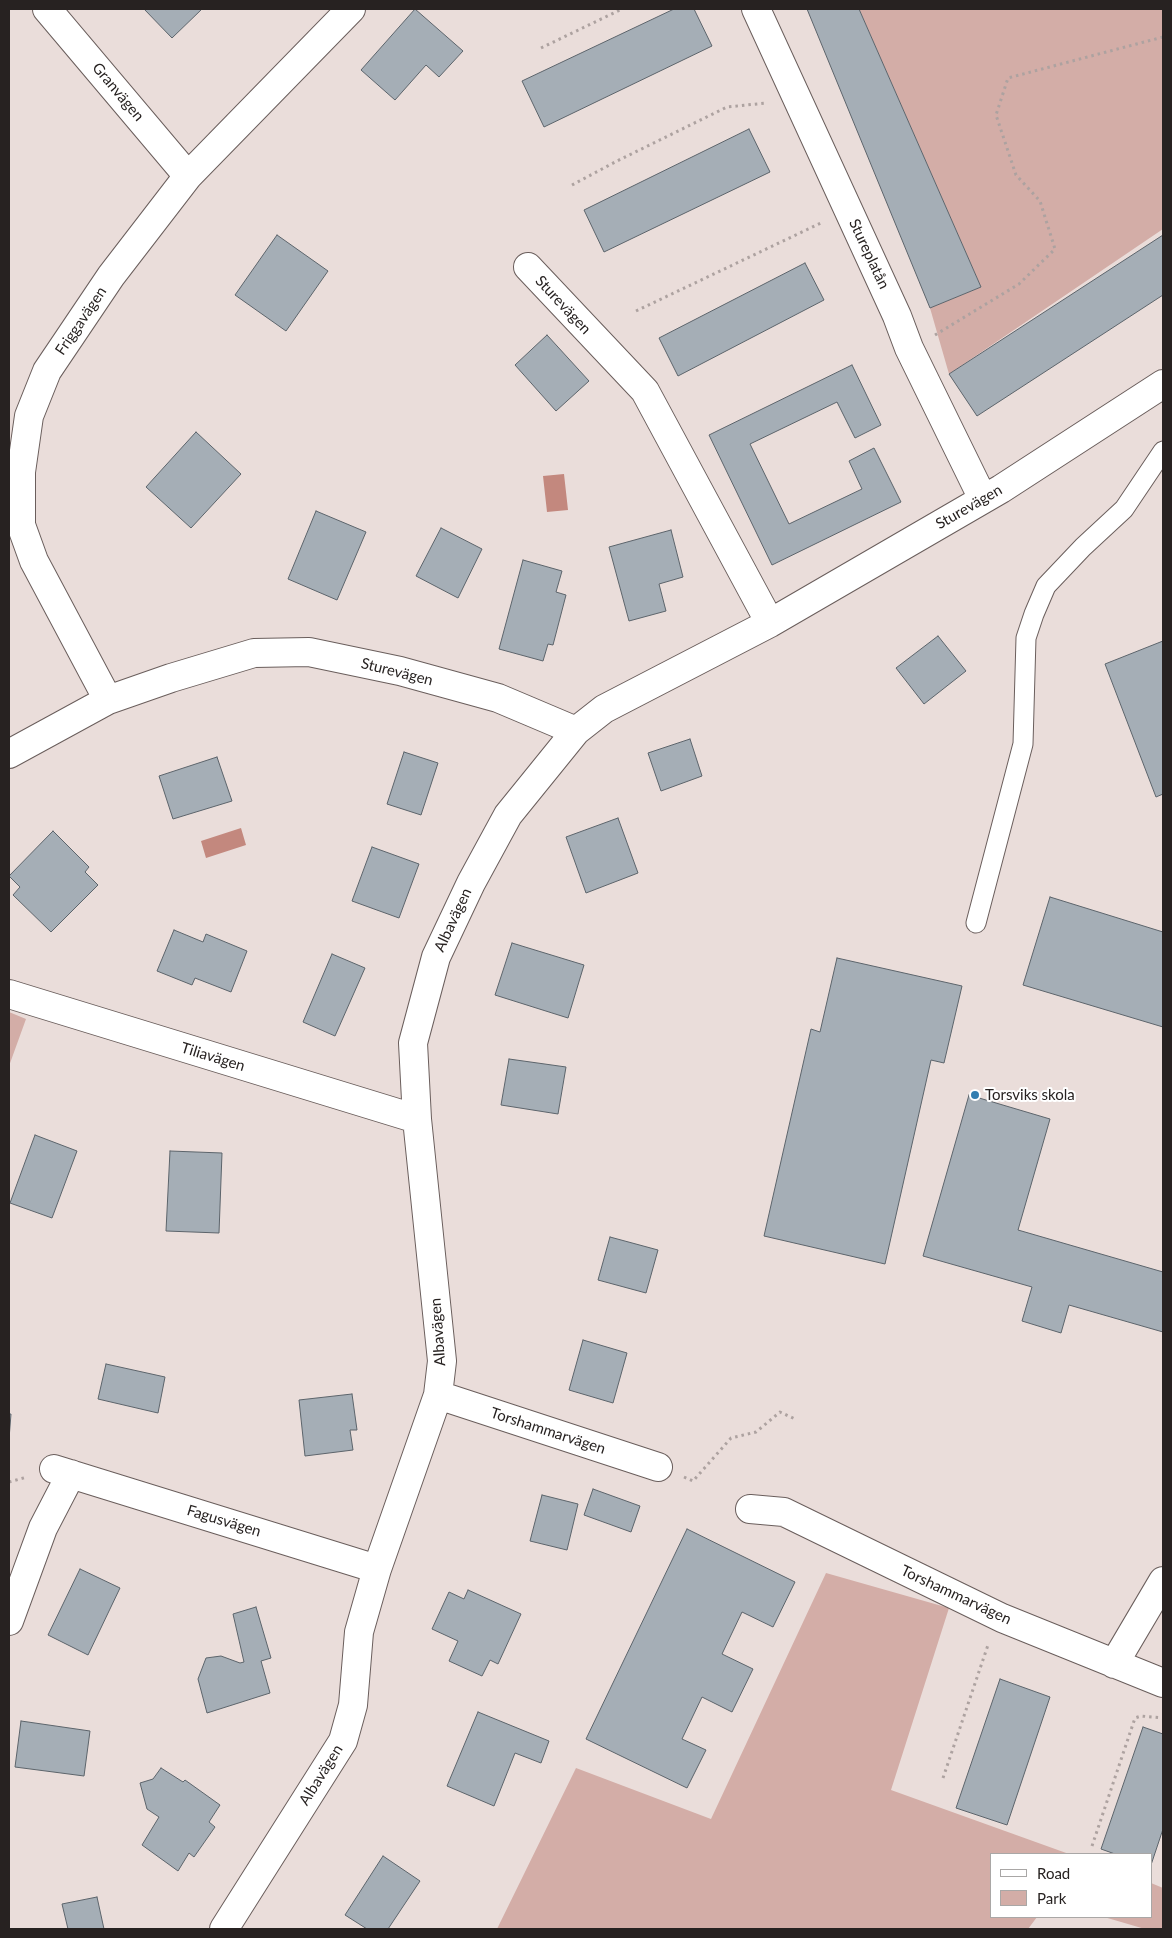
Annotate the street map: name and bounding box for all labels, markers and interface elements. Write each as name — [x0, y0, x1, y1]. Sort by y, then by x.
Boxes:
street label: Granvägen — [88, 59, 148, 125]
street label: Stureplatån — [845, 216, 893, 292]
street label: Sturevägen — [531, 272, 595, 338]
street label: Friggavägen — [52, 283, 110, 359]
street label: Sturevägen — [933, 481, 1005, 533]
street label: Sturevägen — [359, 654, 435, 690]
street label: Albavägen — [430, 885, 476, 955]
street label: Tiliavägen — [179, 1039, 247, 1075]
place label: Torsviks skola — [985, 1086, 1075, 1104]
marker: Torsviks skola — [969, 1089, 981, 1101]
street label: Albavägen — [427, 1297, 449, 1367]
street label: Torshammarvägen — [488, 1404, 608, 1458]
street label: Fagusvägen — [185, 1501, 263, 1541]
street label: Torshammarvägen — [898, 1562, 1014, 1628]
street label: Albavägen — [295, 1741, 347, 1809]
legend — [990, 1853, 1152, 1918]
text: Road — [1037, 1864, 1070, 1882]
text: Park — [1037, 1889, 1066, 1907]

